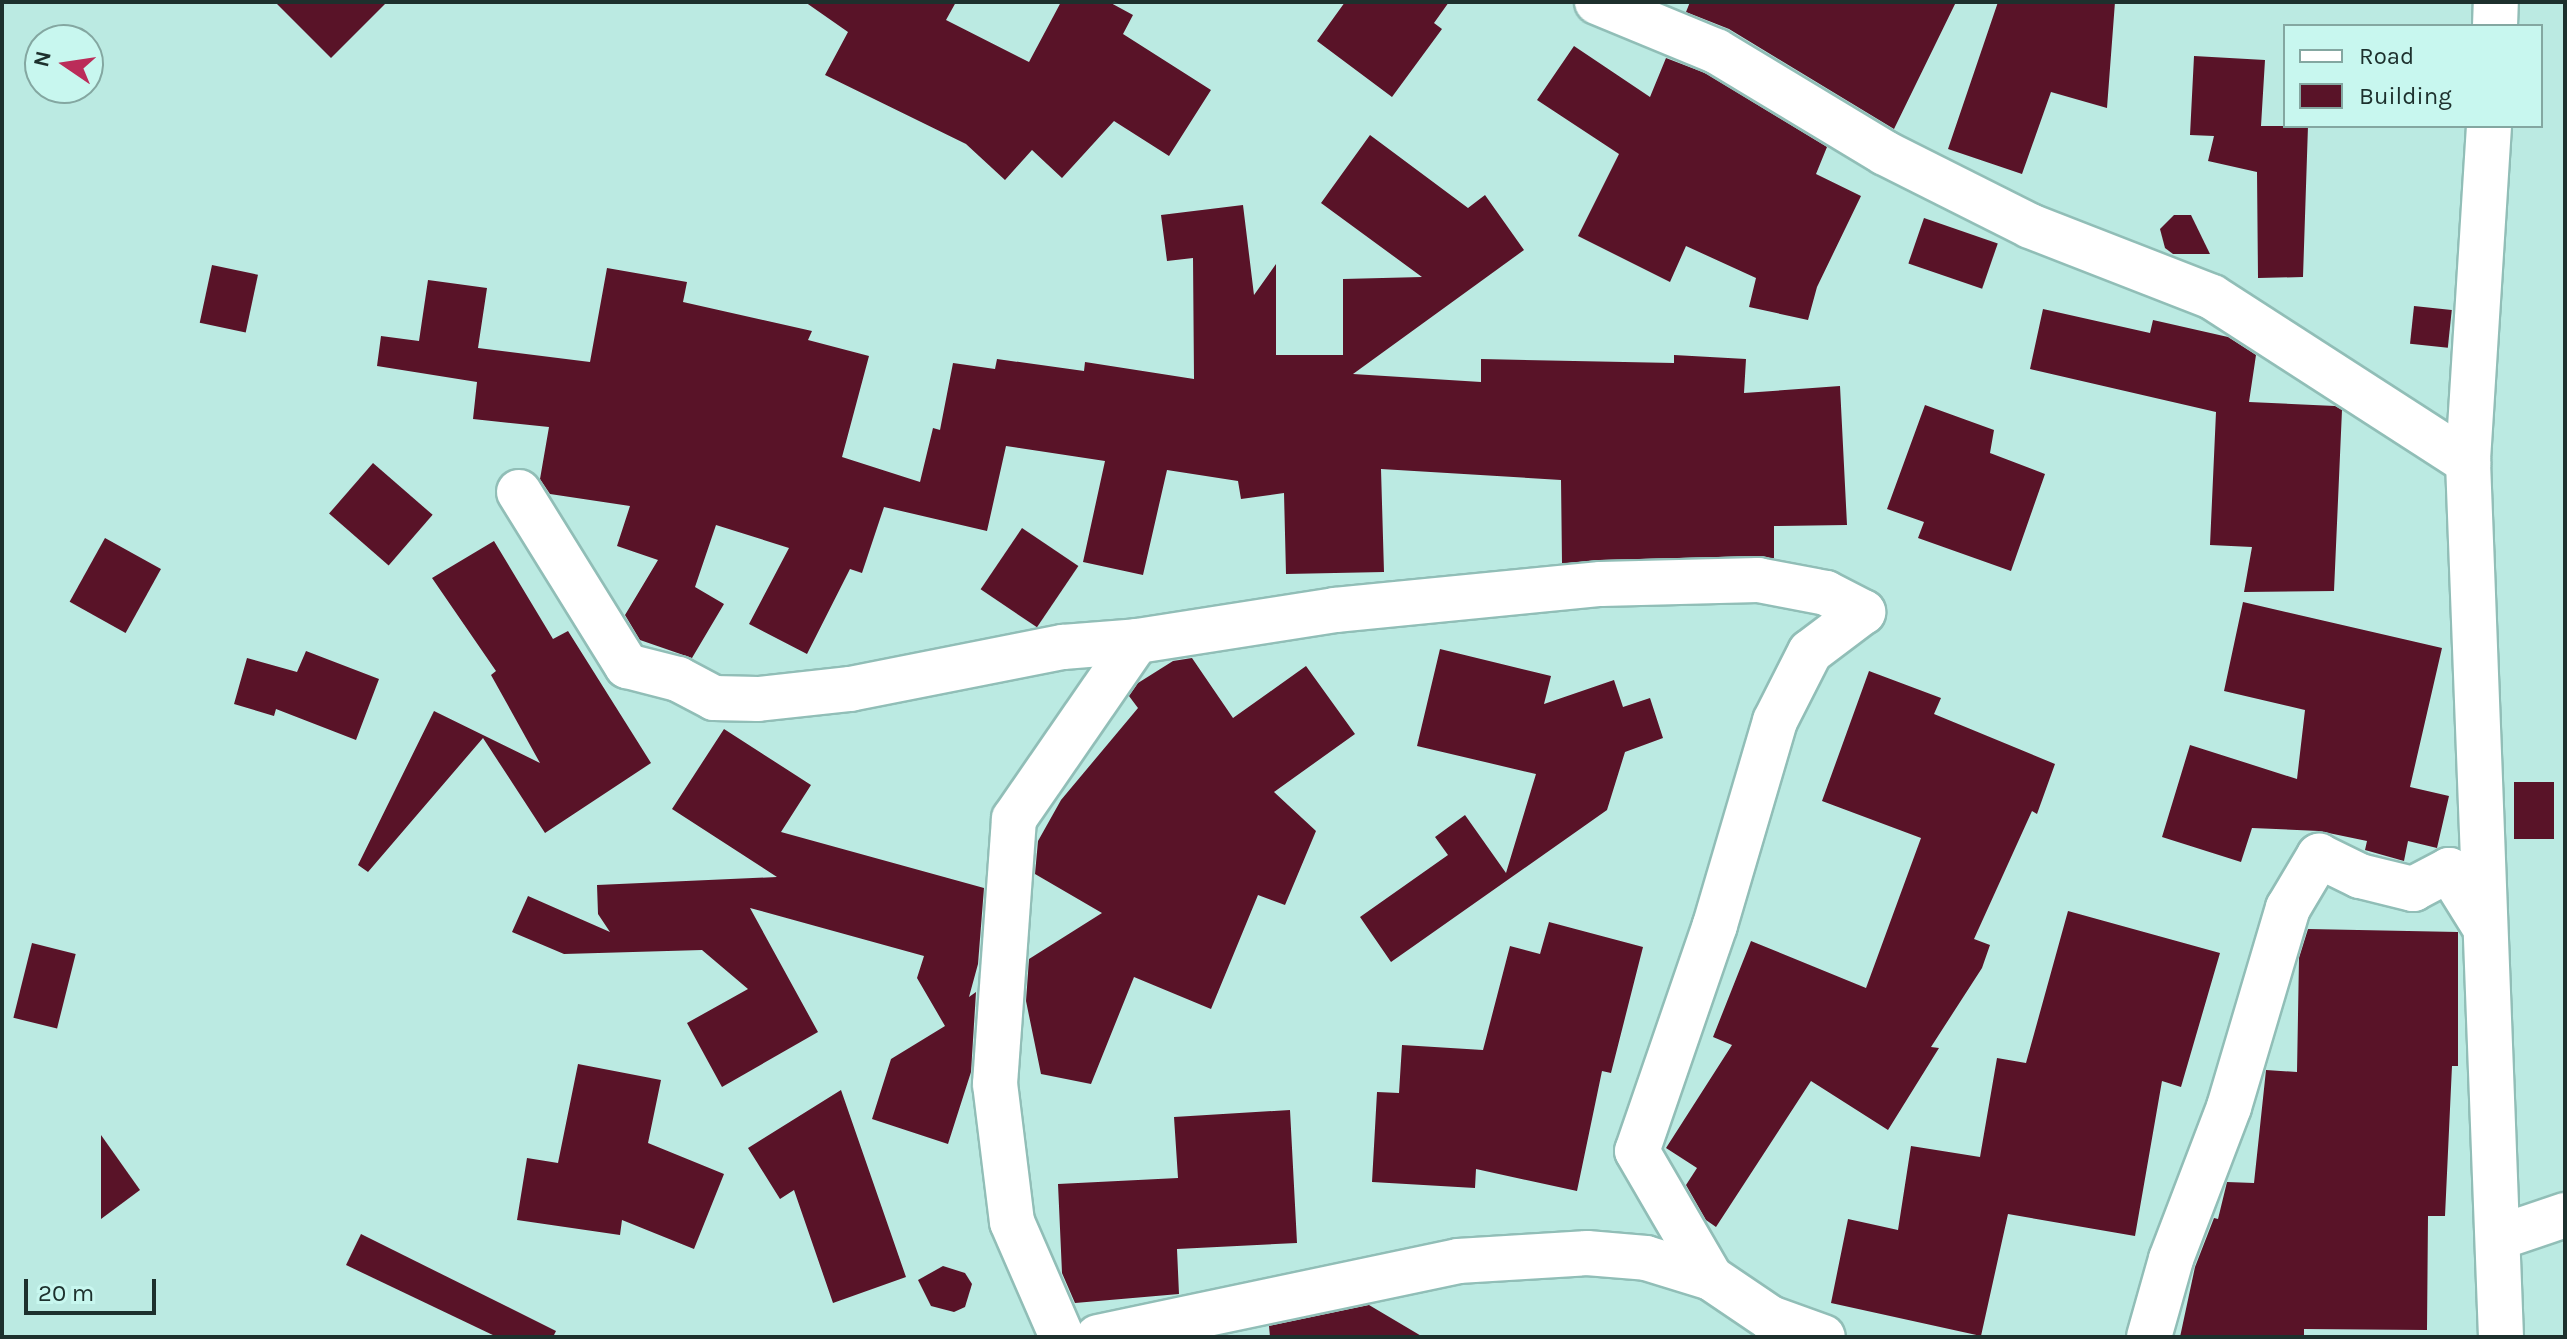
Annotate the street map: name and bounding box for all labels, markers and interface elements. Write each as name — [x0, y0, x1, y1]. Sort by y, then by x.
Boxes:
north arrow — [24, 24, 104, 104]
legend — [2283, 24, 2543, 128]
text: Road — [2359, 42, 2414, 70]
text: N — [28, 48, 57, 70]
text: Building — [2359, 82, 2452, 110]
scale bar — [28, 1263, 160, 1313]
text: 20 m — [38, 1279, 94, 1307]

